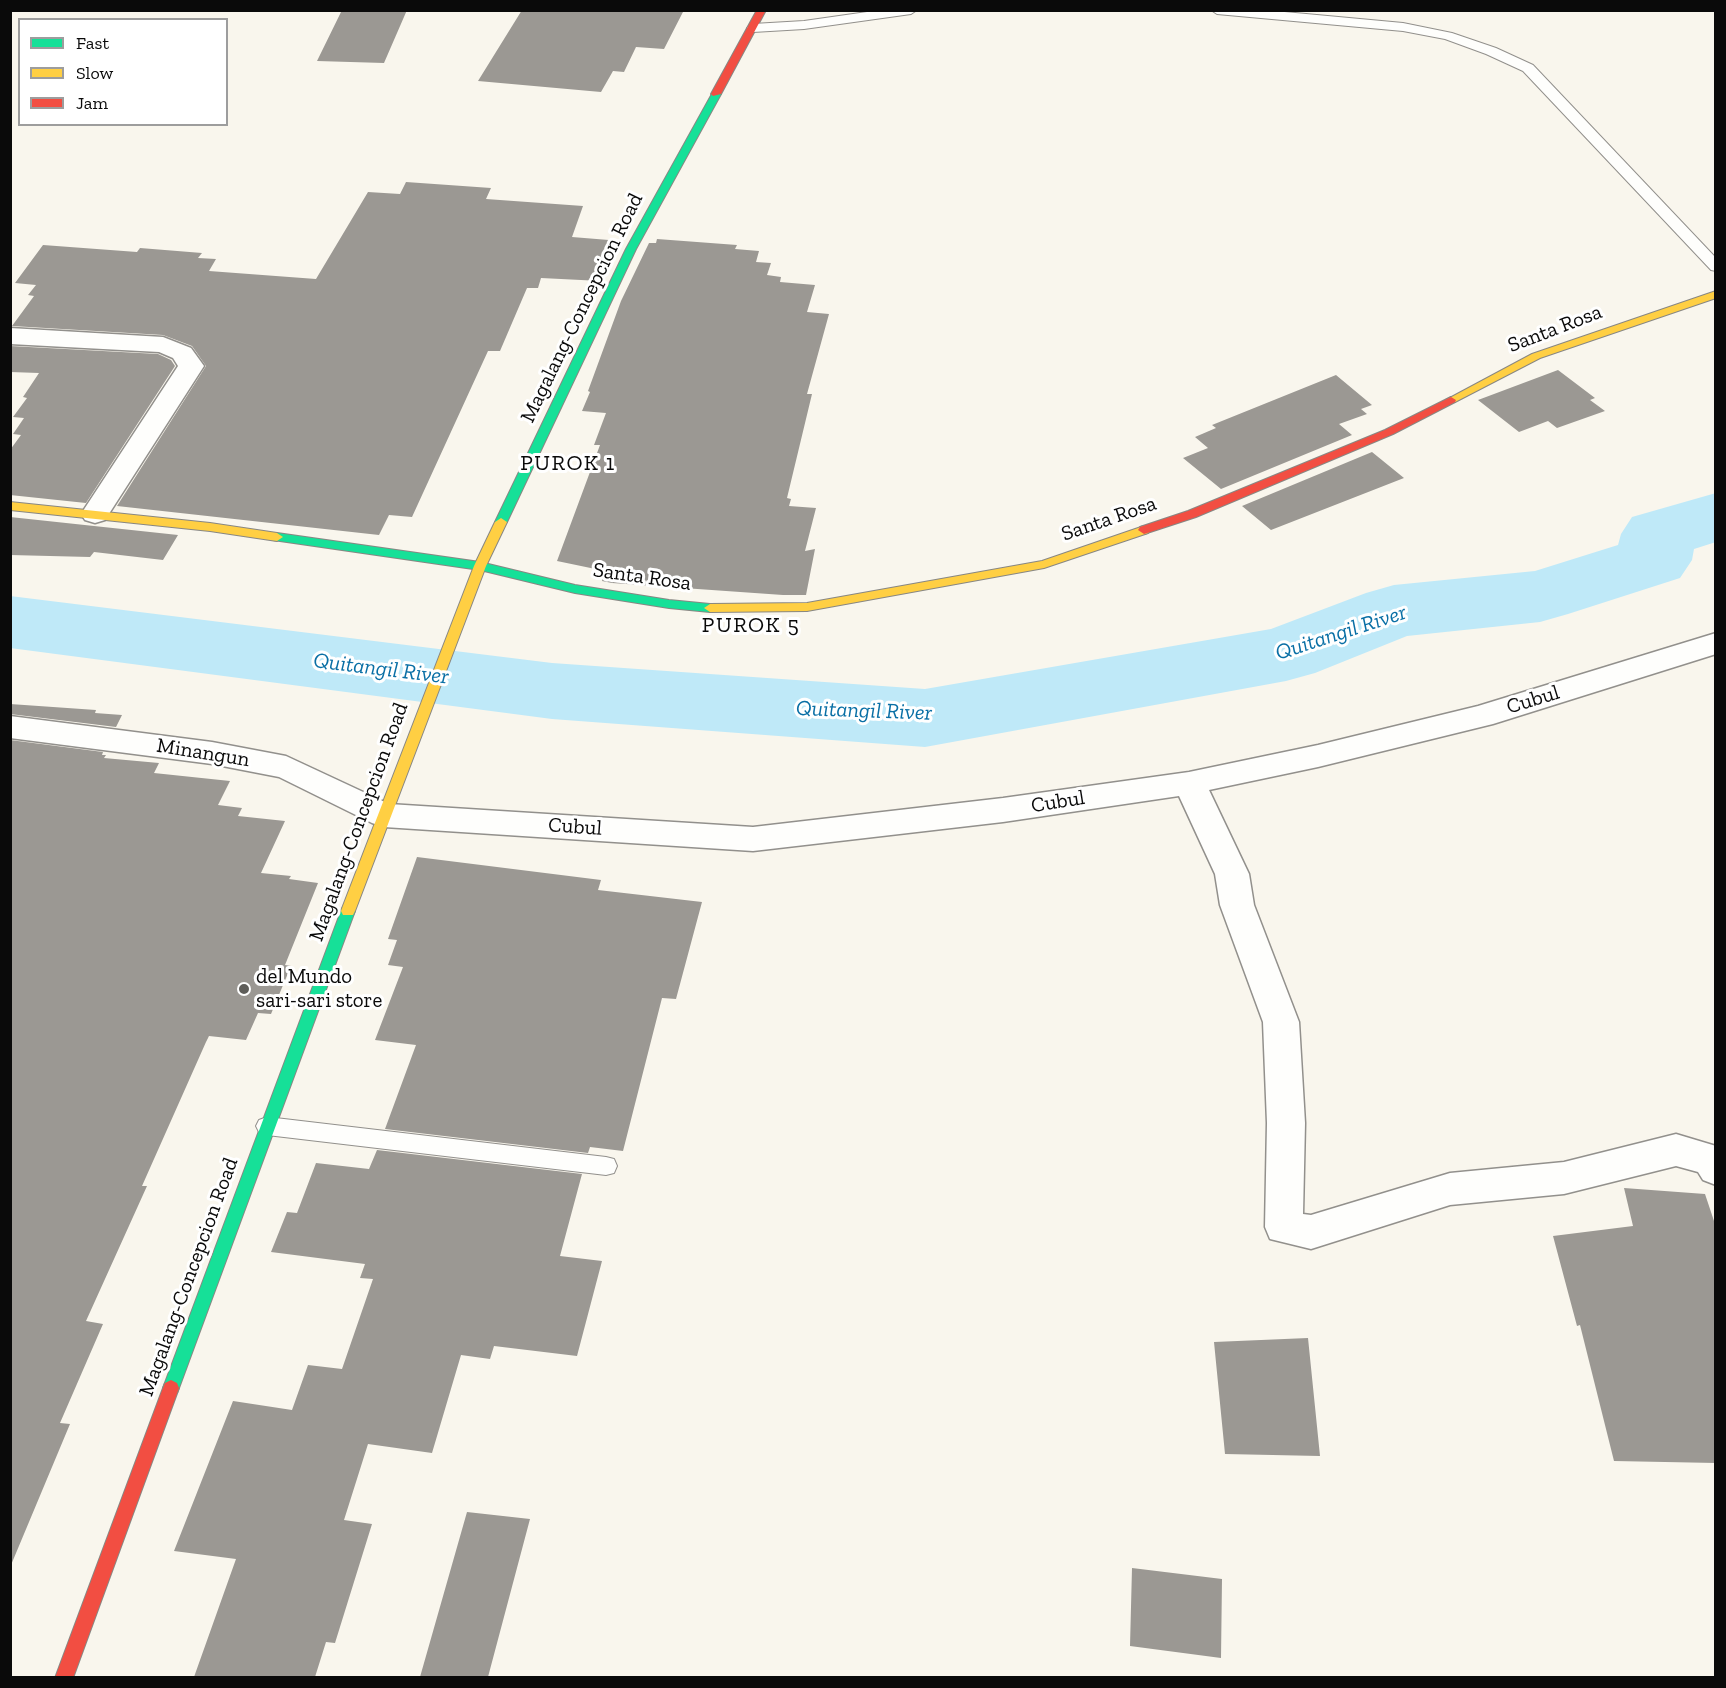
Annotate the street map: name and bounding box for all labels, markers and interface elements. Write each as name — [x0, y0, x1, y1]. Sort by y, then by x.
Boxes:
legend — [18, 18, 228, 126]
text: Fast — [76, 32, 109, 54]
text: Slow — [76, 62, 113, 84]
text: Jam — [76, 92, 108, 114]
street label: Magalang-Concepcion Road — [515, 189, 649, 427]
street label: Santa Rosa — [1504, 300, 1606, 358]
district label: PUROK 1 — [520, 451, 616, 477]
street label: Santa Rosa — [1058, 491, 1160, 547]
street label: Santa Rosa — [591, 558, 693, 596]
water label: Quitangil River — [1272, 599, 1410, 667]
district label: PUROK 5 — [702, 613, 800, 639]
water label: Quitangil River — [312, 648, 450, 690]
street label: Cubul — [1504, 680, 1562, 720]
water label: Quitangil River — [795, 695, 933, 727]
street label: Magalang-Concepcion Road — [304, 699, 414, 945]
street label: Minangun — [155, 733, 251, 773]
street label: Cubul — [1029, 785, 1087, 819]
street label: Cubul — [547, 813, 603, 841]
place label: del Mundo sari-sari store — [256, 964, 382, 1014]
marker: del Mundo sari-sari store — [237, 982, 251, 996]
street label: Magalang-Concepcion Road — [134, 1154, 244, 1400]

